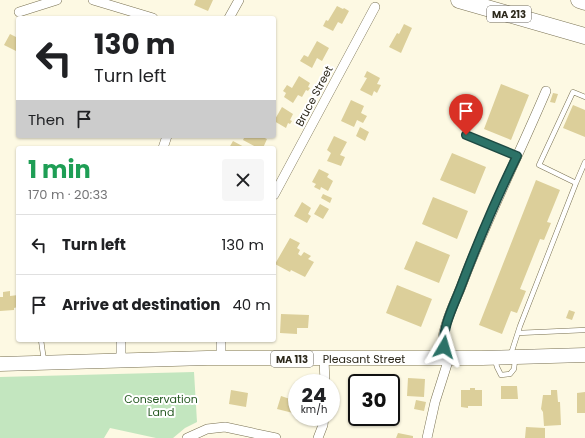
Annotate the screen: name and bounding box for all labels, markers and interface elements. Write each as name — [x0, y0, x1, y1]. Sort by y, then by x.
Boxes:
road number: MA 213 — [487, 6, 531, 22]
text: 130 m — [94, 25, 175, 64]
icon: left — [28, 32, 80, 84]
text: Turn left — [94, 63, 166, 88]
street label: Bruce Street — [291, 63, 337, 129]
pin — [449, 94, 483, 135]
icon: arrive — [455, 100, 477, 122]
icon: arrive — [73, 108, 95, 130]
text: Then — [28, 109, 65, 130]
text: 1 min — [28, 153, 91, 186]
button: close — [222, 159, 264, 201]
text: 170 m · 20:33 — [28, 185, 108, 204]
icon: left — [28, 234, 50, 256]
text: Turn left — [62, 234, 126, 255]
text: 130 m — [221, 234, 264, 255]
icon: arrive — [28, 294, 50, 316]
text: Arrive at destination — [62, 294, 220, 315]
text: 40 m — [232, 294, 271, 315]
position arrow — [423, 326, 465, 368]
road number: MA 113 — [271, 351, 313, 367]
street label: Pleasant Street — [323, 351, 405, 367]
speed limit sign: 30 — [348, 374, 400, 426]
text: 24 — [302, 381, 326, 409]
park label: Conservation Land — [124, 391, 198, 420]
text: km/h — [301, 402, 327, 417]

